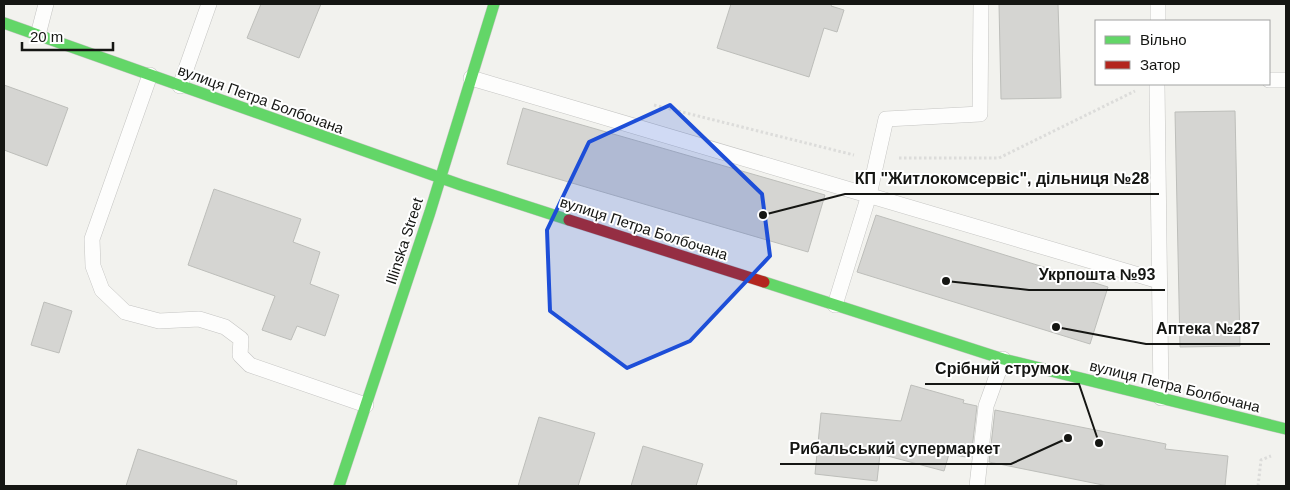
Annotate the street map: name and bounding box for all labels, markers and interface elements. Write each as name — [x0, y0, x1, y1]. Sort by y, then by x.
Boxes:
scale bar — [22, 20, 114, 52]
legend — [1095, 20, 1270, 85]
text: 20 m — [30, 28, 63, 45]
text: Вільно — [1140, 31, 1187, 48]
text: Затор — [1140, 56, 1180, 73]
street label: вулиця Петра Болбочана — [176, 61, 347, 137]
callout: КП "Житлокомсервіс", дільниця №28 — [845, 163, 1159, 194]
text: КП "Житлокомсервіс", дільниця №28 — [855, 170, 1149, 187]
street label: вулиця Петра Болбочана — [558, 193, 731, 263]
street label: Illinska Street — [382, 195, 426, 286]
callout: Укрпошта №93 — [1029, 259, 1165, 290]
text: Укрпошта №93 — [1039, 266, 1155, 283]
callout: Аптека №287 — [1146, 313, 1270, 344]
text: Аптека №287 — [1156, 320, 1260, 337]
callout: Срібний струмок — [925, 353, 1079, 384]
street label: вулиця Петра Болбочана — [1088, 357, 1263, 416]
text: Срібний струмок — [935, 360, 1070, 377]
callout: Рибальський супермаркет — [780, 433, 1011, 464]
text: Рибальський супермаркет — [790, 440, 1001, 457]

